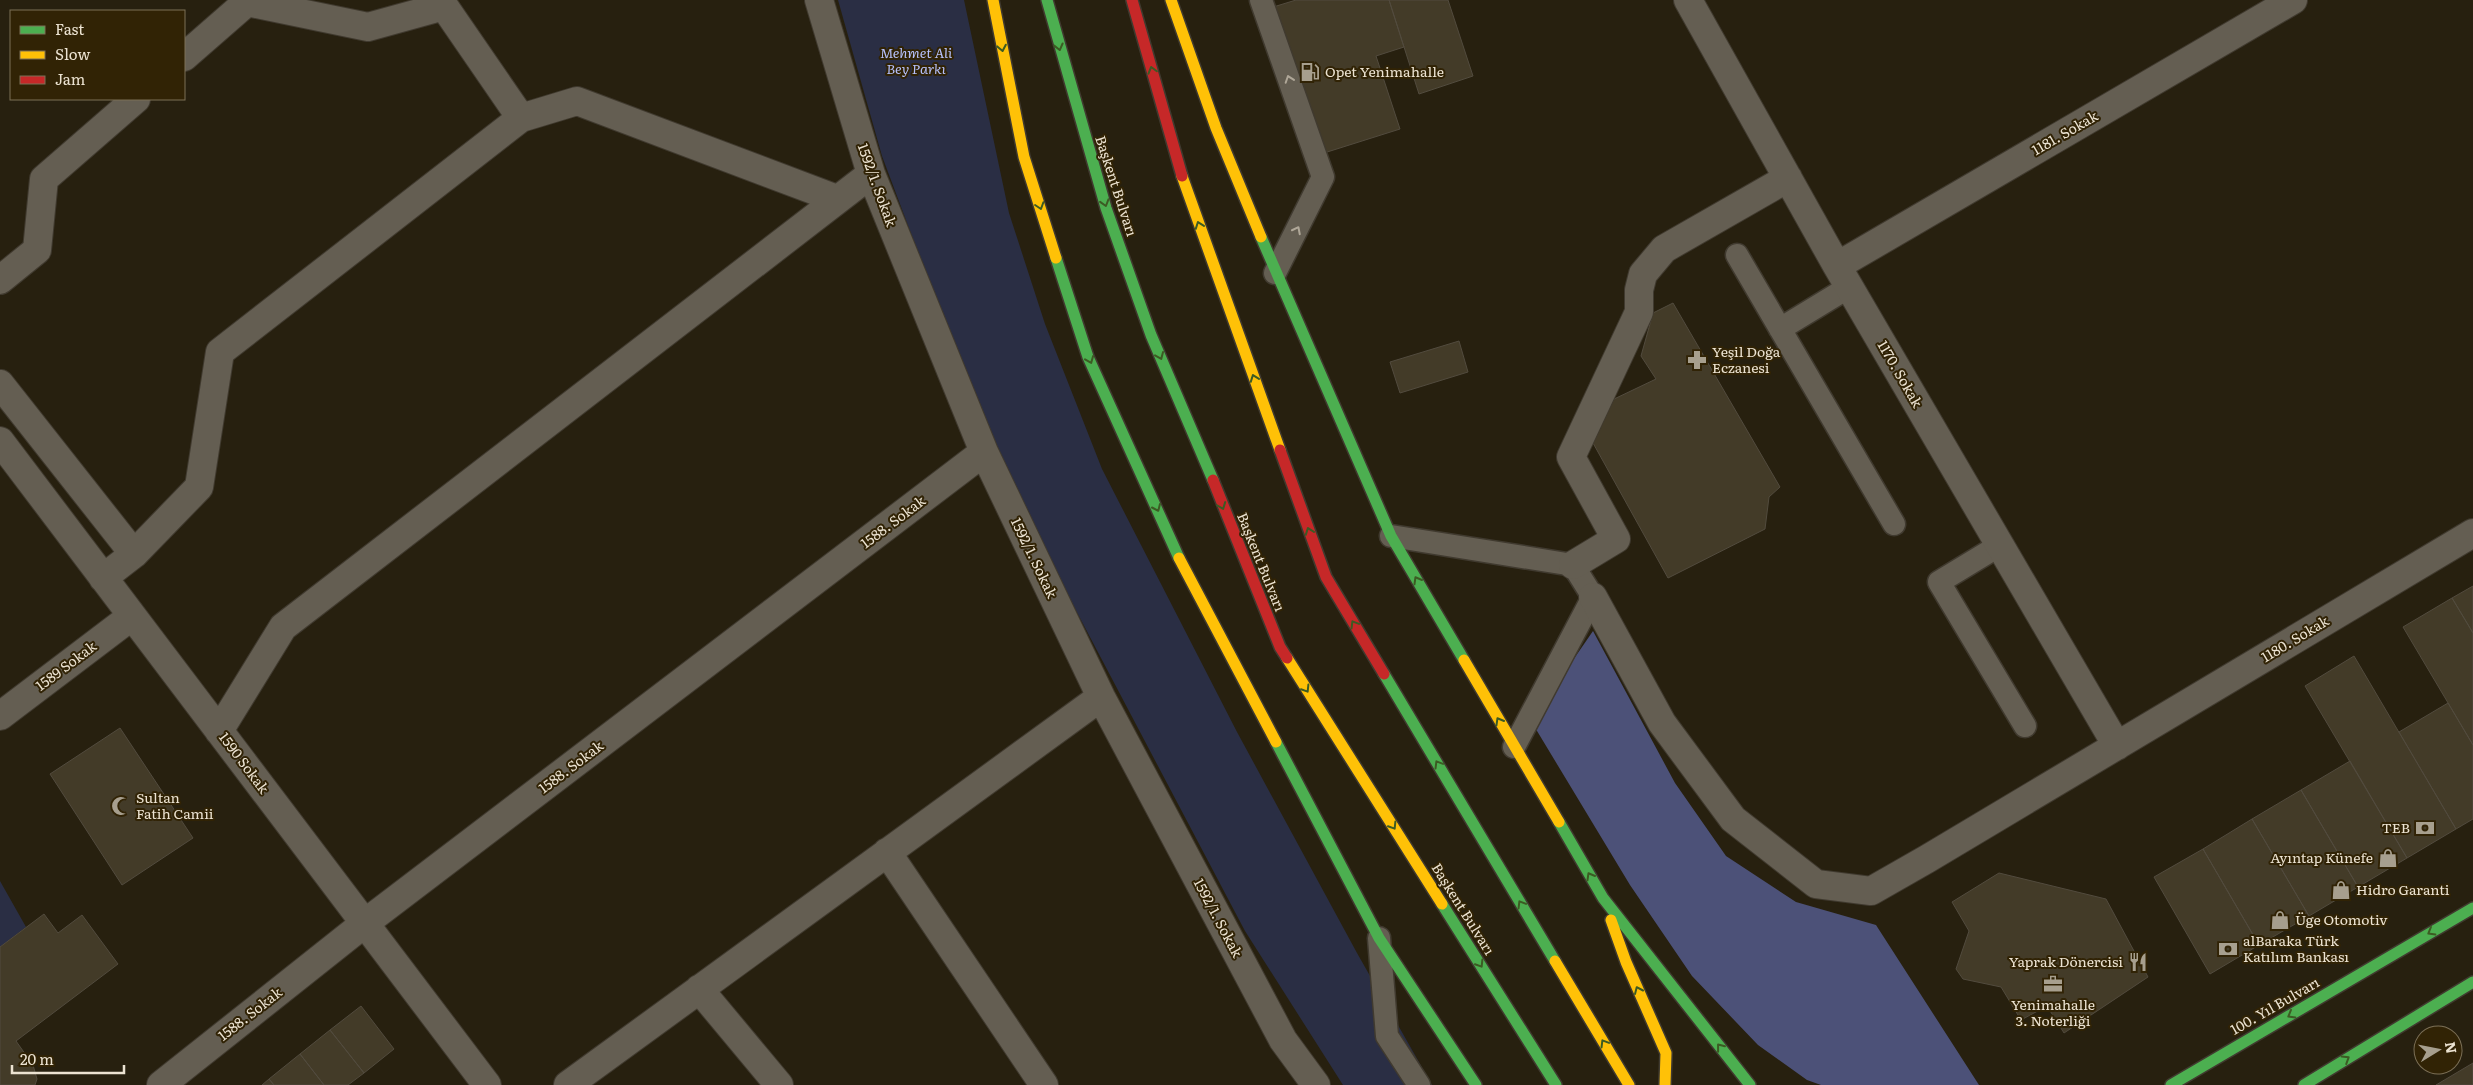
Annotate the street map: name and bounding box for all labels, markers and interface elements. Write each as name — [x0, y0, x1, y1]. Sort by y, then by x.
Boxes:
legend — [10, 10, 185, 100]
text: Fast — [55, 17, 84, 40]
text: Slow — [55, 42, 90, 65]
park label: Mehmet Ali Bey Parkı — [880, 42, 953, 78]
one-way arrow — [996, 43, 1007, 52]
one-way arrow — [1053, 43, 1064, 52]
fuel station icon: Opet Yenimahalle — [1299, 61, 1321, 83]
place label: Opet Yenimahalle — [1325, 61, 1444, 81]
one-way arrow — [1147, 65, 1158, 74]
text: Jam — [55, 67, 86, 90]
one-way arrow — [1285, 75, 1295, 84]
street label: 1181. Sokak — [2028, 105, 2102, 159]
street label: Başkent Bulvarı — [1091, 133, 1143, 239]
street label: 1592/1. Sokak — [854, 140, 902, 229]
one-way arrow — [1099, 199, 1109, 207]
one-way arrow — [1034, 201, 1044, 209]
one-way arrow — [1195, 221, 1205, 230]
one-way arrow — [1291, 226, 1301, 235]
street label: 1170. Sokak — [1874, 336, 1928, 411]
place label: Yeşil Doğa Eczanesi — [1712, 341, 1781, 377]
pharmacy icon: Yeşil Doğa Eczanesi — [1686, 349, 1708, 371]
one-way arrow — [1154, 351, 1165, 360]
one-way arrow — [1084, 355, 1094, 364]
one-way arrow — [1250, 374, 1260, 383]
street label: 1588. Sokak — [856, 490, 929, 552]
one-way arrow — [1216, 501, 1227, 510]
one-way arrow — [1151, 503, 1161, 512]
street label: Başkent Bulvarı — [1233, 509, 1291, 614]
street label: 1592/1. Sokak — [1007, 514, 1063, 602]
one-way arrow — [1305, 527, 1315, 536]
one-way arrow — [1413, 577, 1423, 586]
street label: 1180. Sokak — [2257, 610, 2332, 666]
one-way arrow — [1351, 621, 1361, 630]
street label: 1589 Sokak — [31, 635, 100, 695]
one-way arrow — [1300, 683, 1310, 692]
one-way arrow — [1495, 717, 1505, 726]
street label: 1590 Sokak — [215, 728, 275, 798]
street label: 1588. Sokak — [534, 735, 607, 797]
one-way arrow — [1434, 761, 1444, 770]
place label: Sultan Fatih Camii — [136, 787, 214, 823]
mosque icon: Sultan Fatih Camii — [110, 795, 132, 817]
place label: TEB — [2382, 817, 2410, 837]
bank icon: TEB — [2414, 817, 2436, 839]
one-way arrow — [1387, 821, 1396, 830]
place label: Ayıntap Künefe — [2270, 847, 2373, 867]
shop icon: Ayıntap Künefe — [2377, 847, 2399, 869]
street label: Başkent Bulvarı — [1428, 859, 1500, 959]
one-way arrow — [1586, 872, 1596, 881]
street label: 1592/1. Sokak — [1190, 874, 1248, 961]
shop icon: Hidro Garanti — [2330, 879, 2352, 901]
place label: Hidro Garanti — [2356, 879, 2450, 899]
one-way arrow — [1517, 900, 1527, 909]
shop icon: Üge Otomotiv — [2269, 909, 2291, 931]
place label: Üge Otomotiv — [2295, 909, 2388, 929]
one-way arrow — [2427, 926, 2436, 936]
place label: alBaraka Türk Katılım Bankası — [2243, 930, 2349, 966]
bank icon: alBaraka Türk Katılım Bankası — [2217, 938, 2239, 960]
place label: Yaprak Dönercisi — [2009, 951, 2123, 971]
restaurant icon: Yaprak Dönercisi — [2127, 951, 2149, 973]
one-way arrow — [1473, 958, 1483, 967]
street label: 100. Yıl Bulvarı — [2226, 971, 2323, 1039]
office icon: Yenimahalle 3. Noterliği — [2042, 973, 2064, 995]
street label: 1588. Sokak — [213, 981, 286, 1045]
one-way arrow — [1633, 986, 1643, 994]
place label: Yenimahalle 3. Noterliği — [2011, 994, 2095, 1030]
one-way arrow — [2287, 1008, 2296, 1018]
north arrow — [2413, 1025, 2463, 1075]
one-way arrow — [1601, 1040, 1611, 1049]
text: N — [2441, 1040, 2463, 1055]
scale bar — [12, 1042, 125, 1074]
one-way arrow — [1717, 1043, 1726, 1053]
text: 20 m — [20, 1047, 54, 1070]
one-way arrow — [2340, 1056, 2349, 1065]

